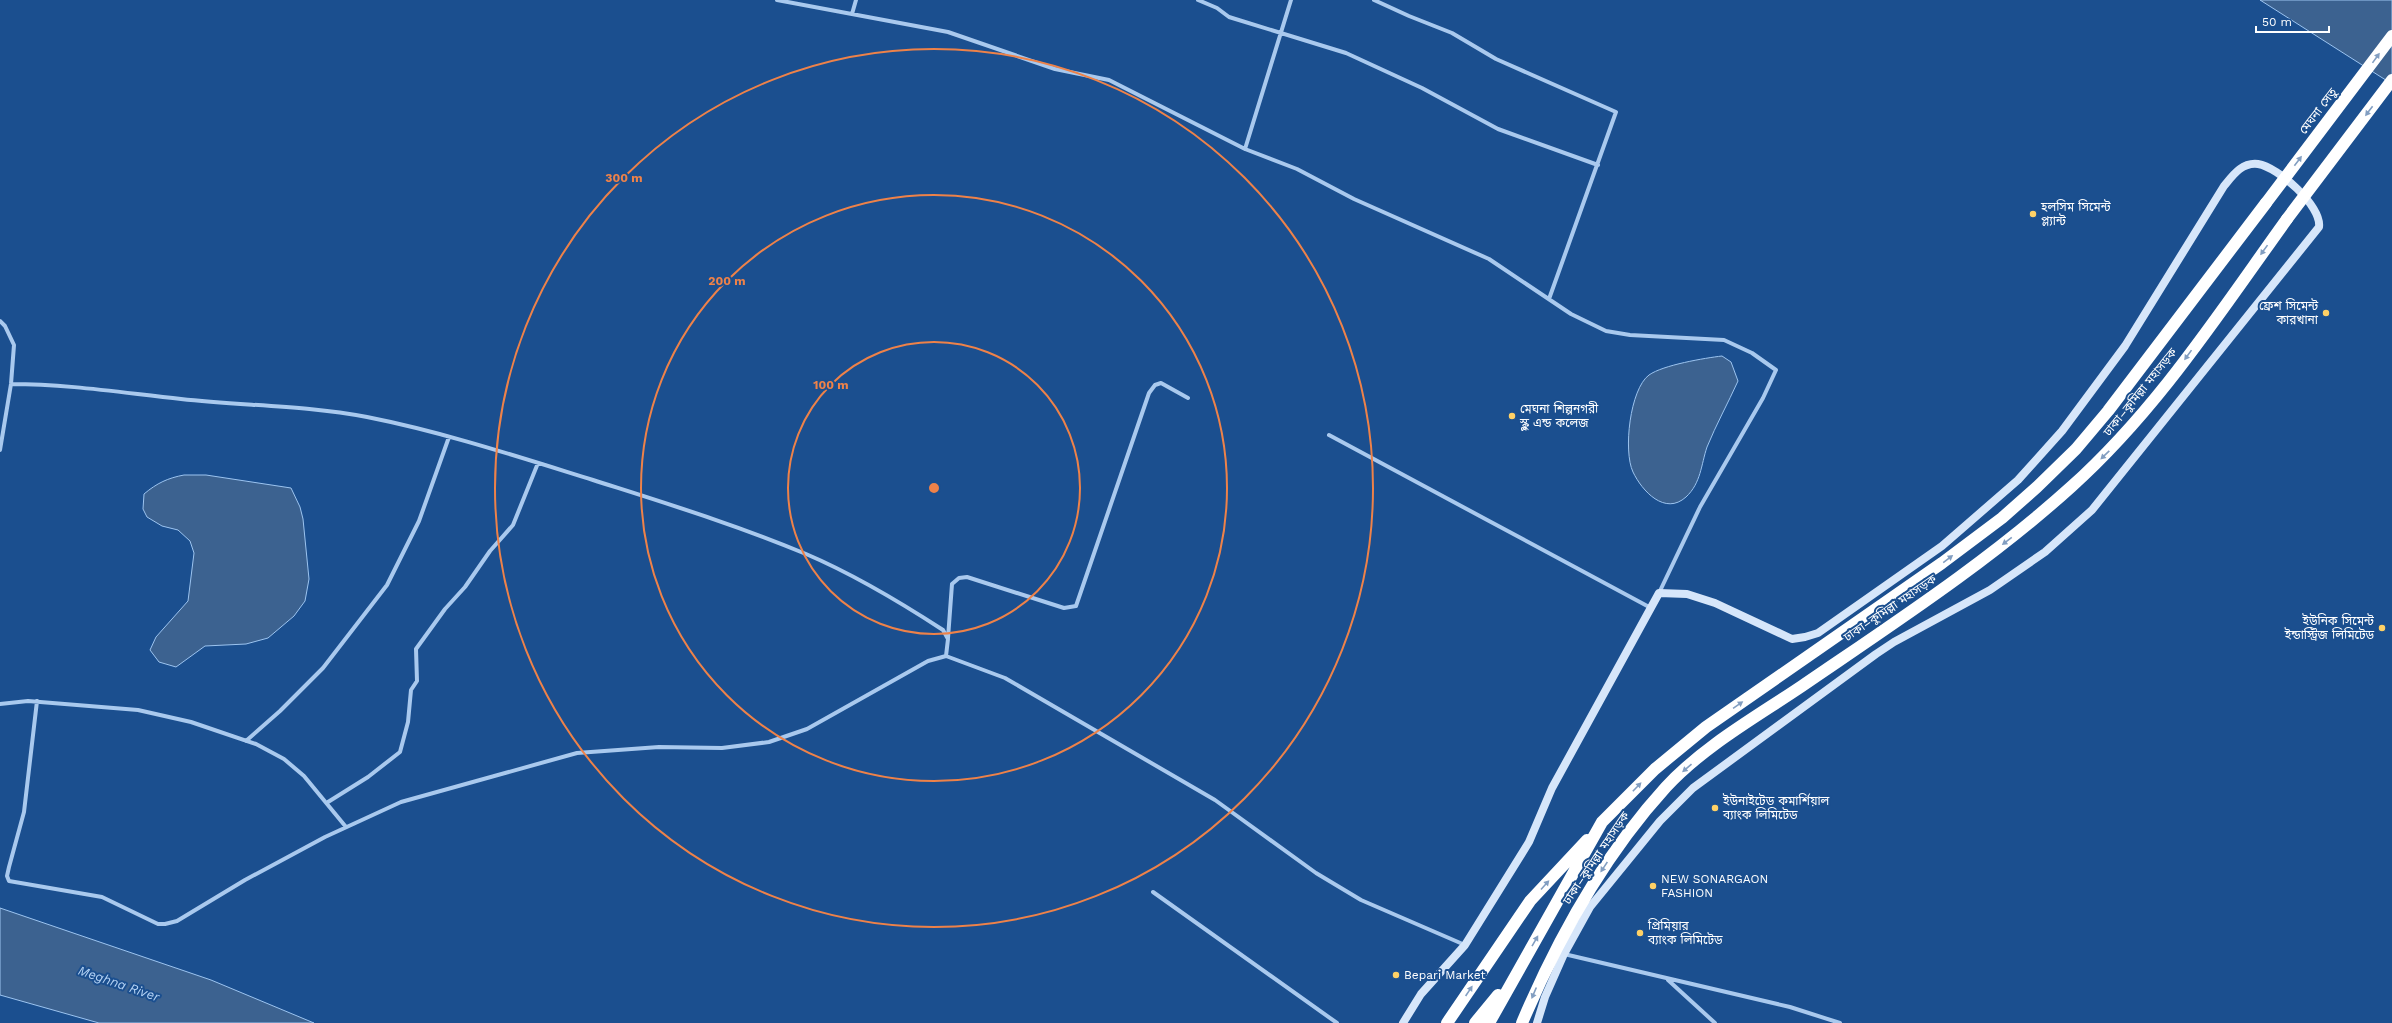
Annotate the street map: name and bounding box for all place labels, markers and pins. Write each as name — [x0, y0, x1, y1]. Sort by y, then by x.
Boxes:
place label: হলসিম সিমেন্ট প্ল্যান্ট — [2040, 199, 2111, 228]
marker: হলসিম সিমেন্ট প্ল্যান্ট — [2028, 209, 2038, 219]
place label: ফ্রেশ সিমেন্ট কারখানা — [2259, 298, 2319, 327]
marker: ফ্রেশ সিমেন্ট কারখানা — [2321, 308, 2331, 318]
place label: মেঘনা শিল্পনগরী স্কুল এন্ড কলেজ — [1519, 401, 1599, 431]
marker: মেঘনা শিল্পনগরী স্কুল এন্ড কলেজ — [1507, 411, 1517, 421]
centre of rings — [927, 481, 941, 495]
place label: ইউনিক সিমেন্ট ইন্ডাস্ট্রিজ লিমিটেড — [2284, 613, 2375, 642]
marker: ইউনিক সিমেন্ট ইন্ডাস্ট্রিজ লিমিটেড — [2377, 623, 2387, 633]
place label: ইউনাইটেড কমার্শিয়াল ব্যাংক লিমিটেড — [1722, 793, 1830, 822]
marker: ইউনাইটেড কমার্শিয়াল ব্যাংক লিমিটেড — [1710, 803, 1720, 813]
place label: NEW SONARGAON FASHION — [1661, 872, 1768, 900]
marker: NEW SONARGAON FASHION — [1648, 881, 1658, 891]
place label: প্রিমিয়ার ব্যাংক লিমিটেড — [1647, 918, 1723, 947]
marker: প্রিমিয়ার ব্যাংক লিমিটেড — [1635, 928, 1645, 938]
place label: Bepari Market — [1404, 968, 1485, 982]
marker: Bepari Market — [1391, 970, 1401, 980]

